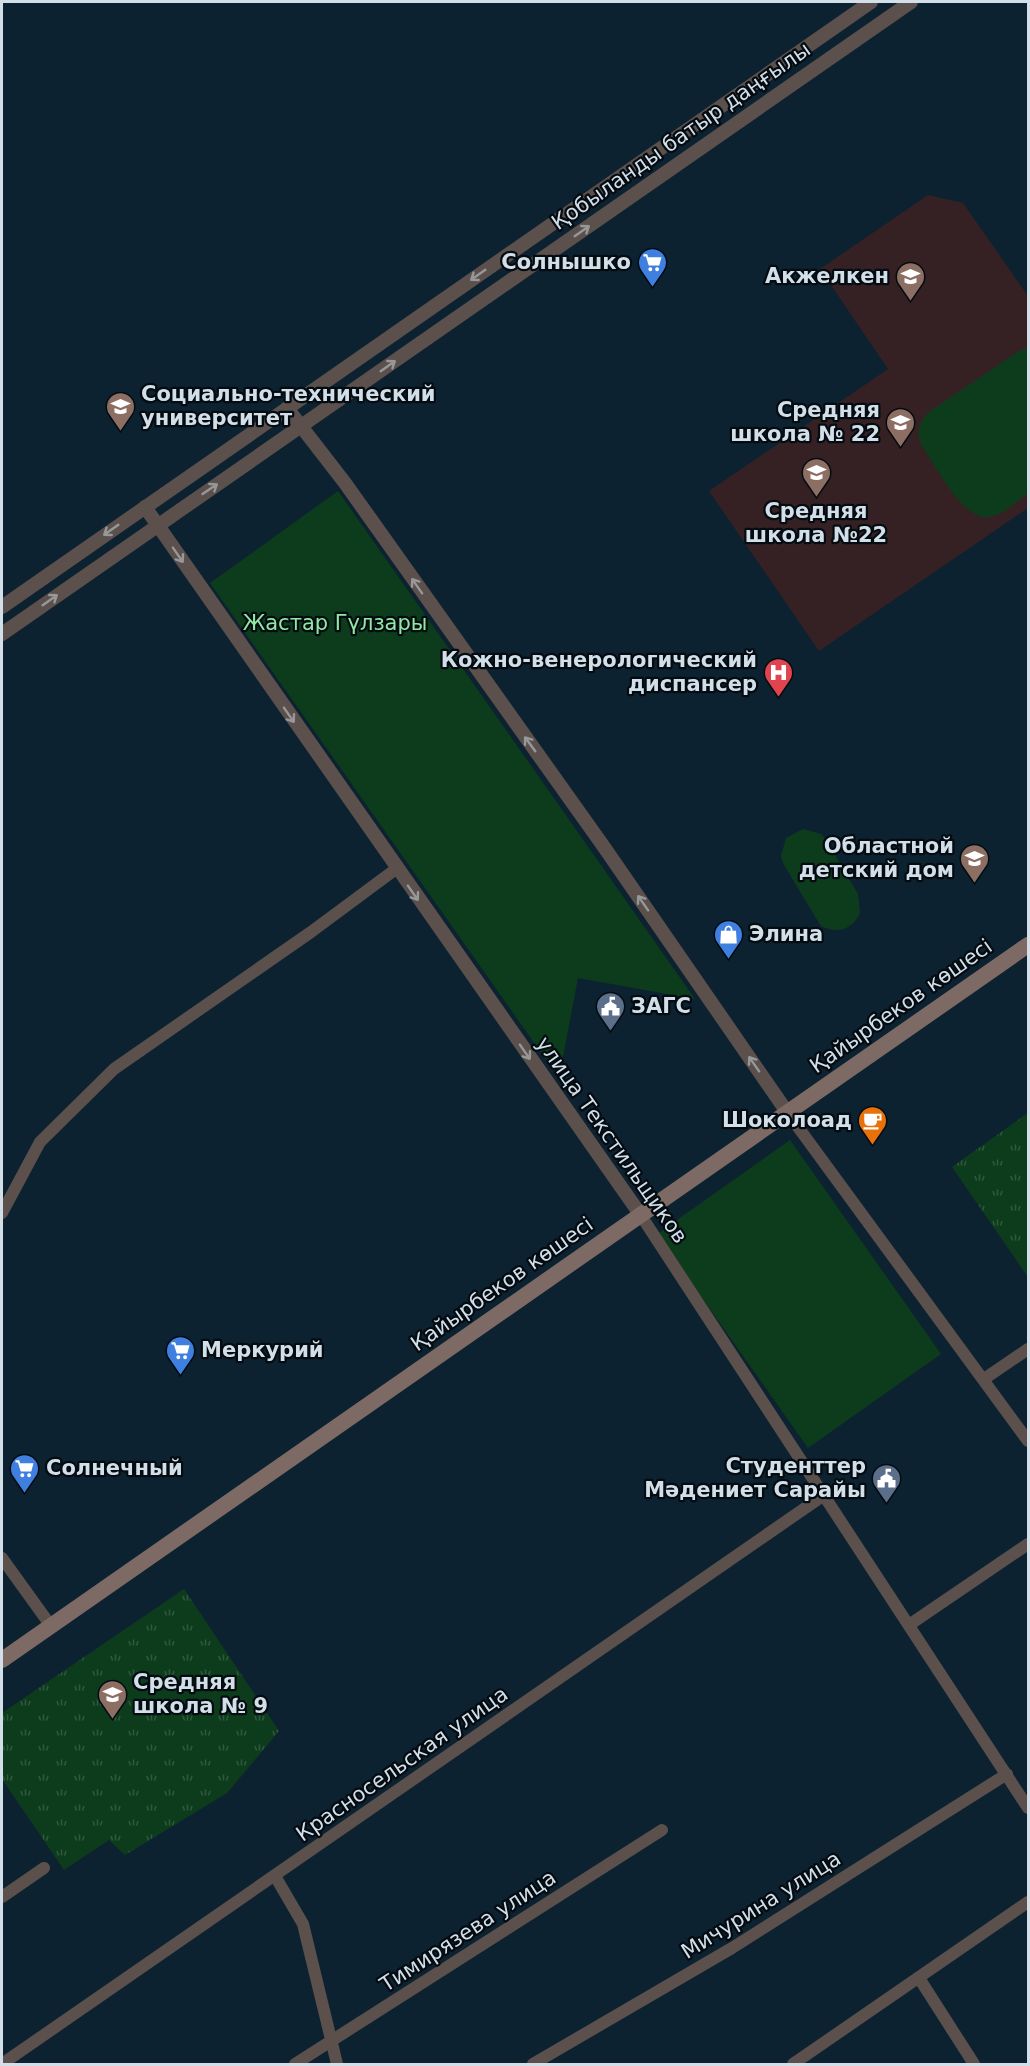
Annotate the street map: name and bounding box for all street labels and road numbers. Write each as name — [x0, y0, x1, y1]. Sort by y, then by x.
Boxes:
street label: Қобыланды батыр даңғылы — [547, 37, 815, 235]
street label: Қайырбеков көшесі — [805, 934, 997, 1078]
street label: улица Текстильщиков — [532, 1032, 692, 1248]
street label: Қайырбеков көшесі — [406, 1212, 598, 1356]
street label: Красносельская улица — [292, 1682, 512, 1846]
street label: Мичурина улица — [677, 1846, 845, 1964]
street label: Тимирязева улица — [375, 1865, 560, 1997]

